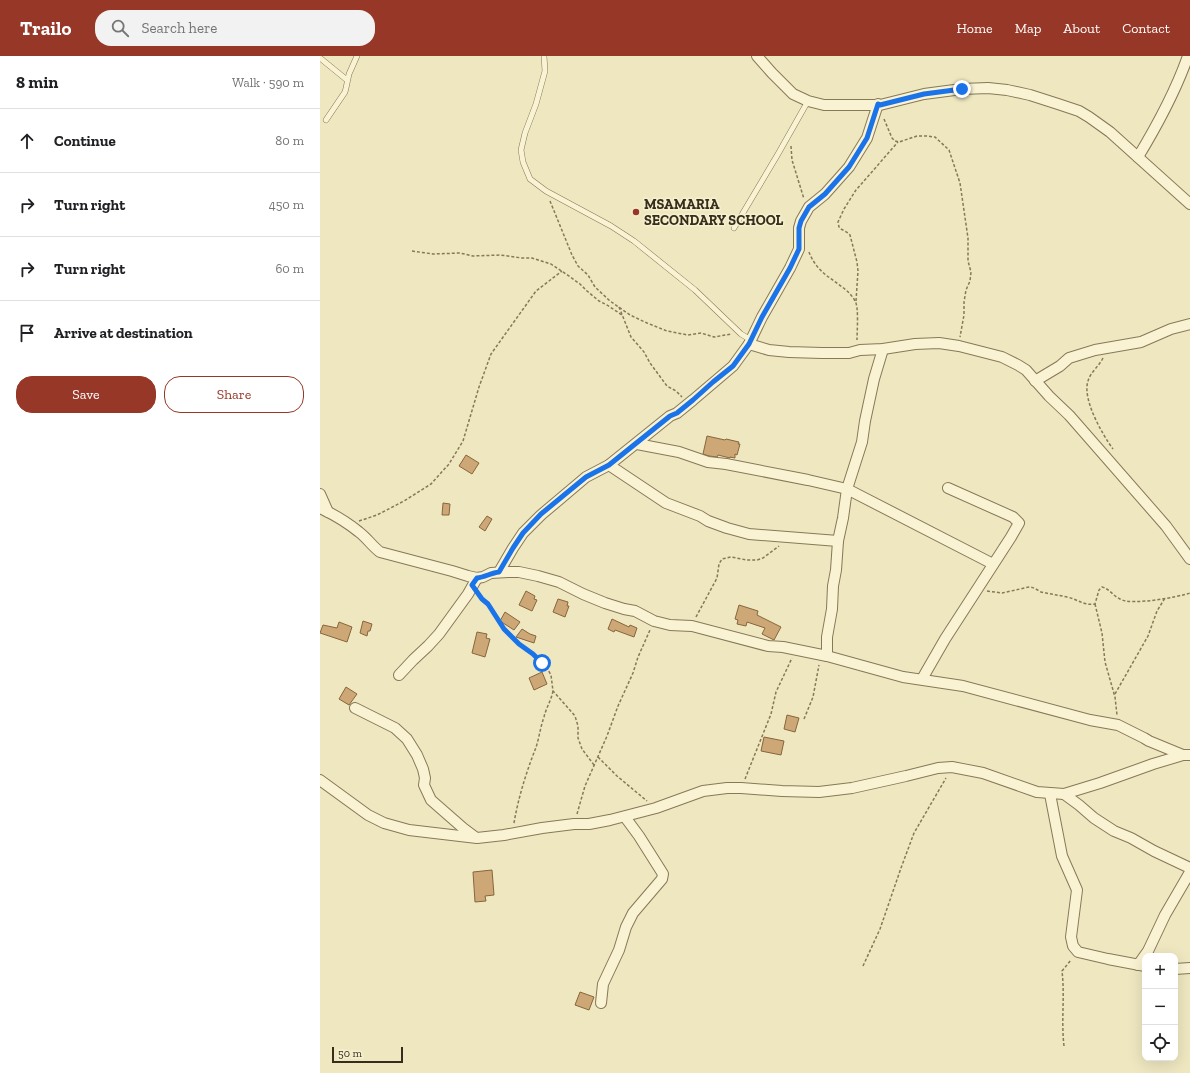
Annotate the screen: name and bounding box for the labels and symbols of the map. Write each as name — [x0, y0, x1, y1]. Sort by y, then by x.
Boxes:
route end — [953, 80, 971, 98]
place label: MSAMARIA SECONDARY SCHOOL — [644, 196, 783, 229]
marker: MSAMARIA SECONDARY SCHOOL — [631, 207, 641, 217]
route start — [533, 654, 551, 672]
scale bar — [332, 1045, 403, 1064]

